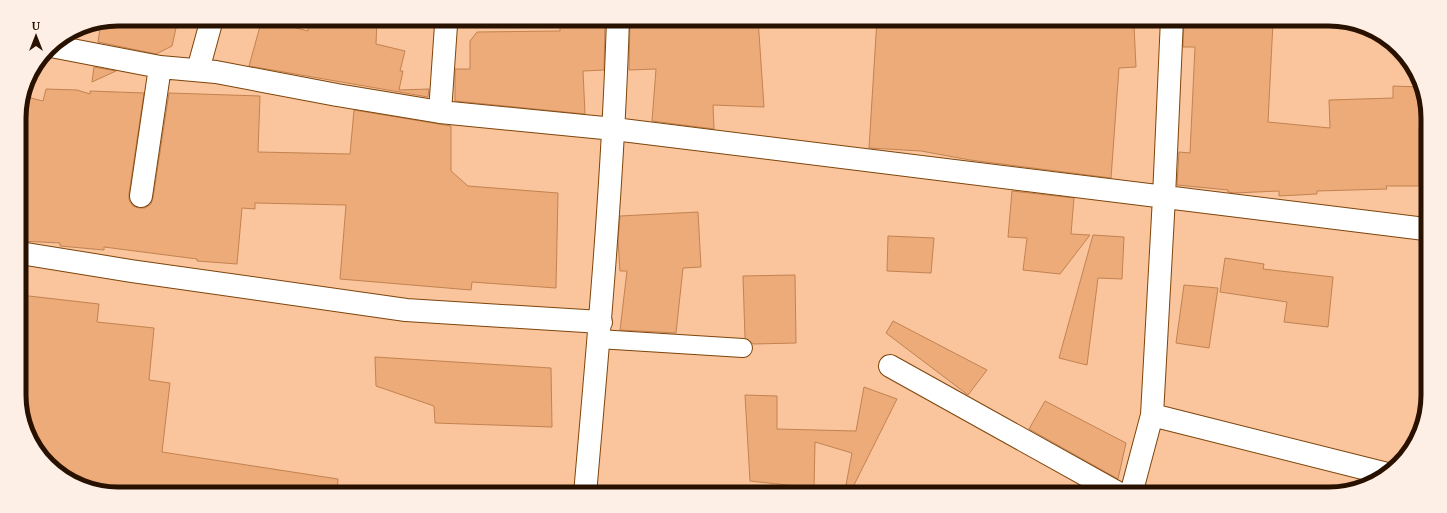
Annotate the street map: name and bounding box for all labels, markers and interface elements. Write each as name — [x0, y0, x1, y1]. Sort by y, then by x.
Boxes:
north arrow — [16, 16, 56, 56]
text: U — [32, 19, 41, 33]

